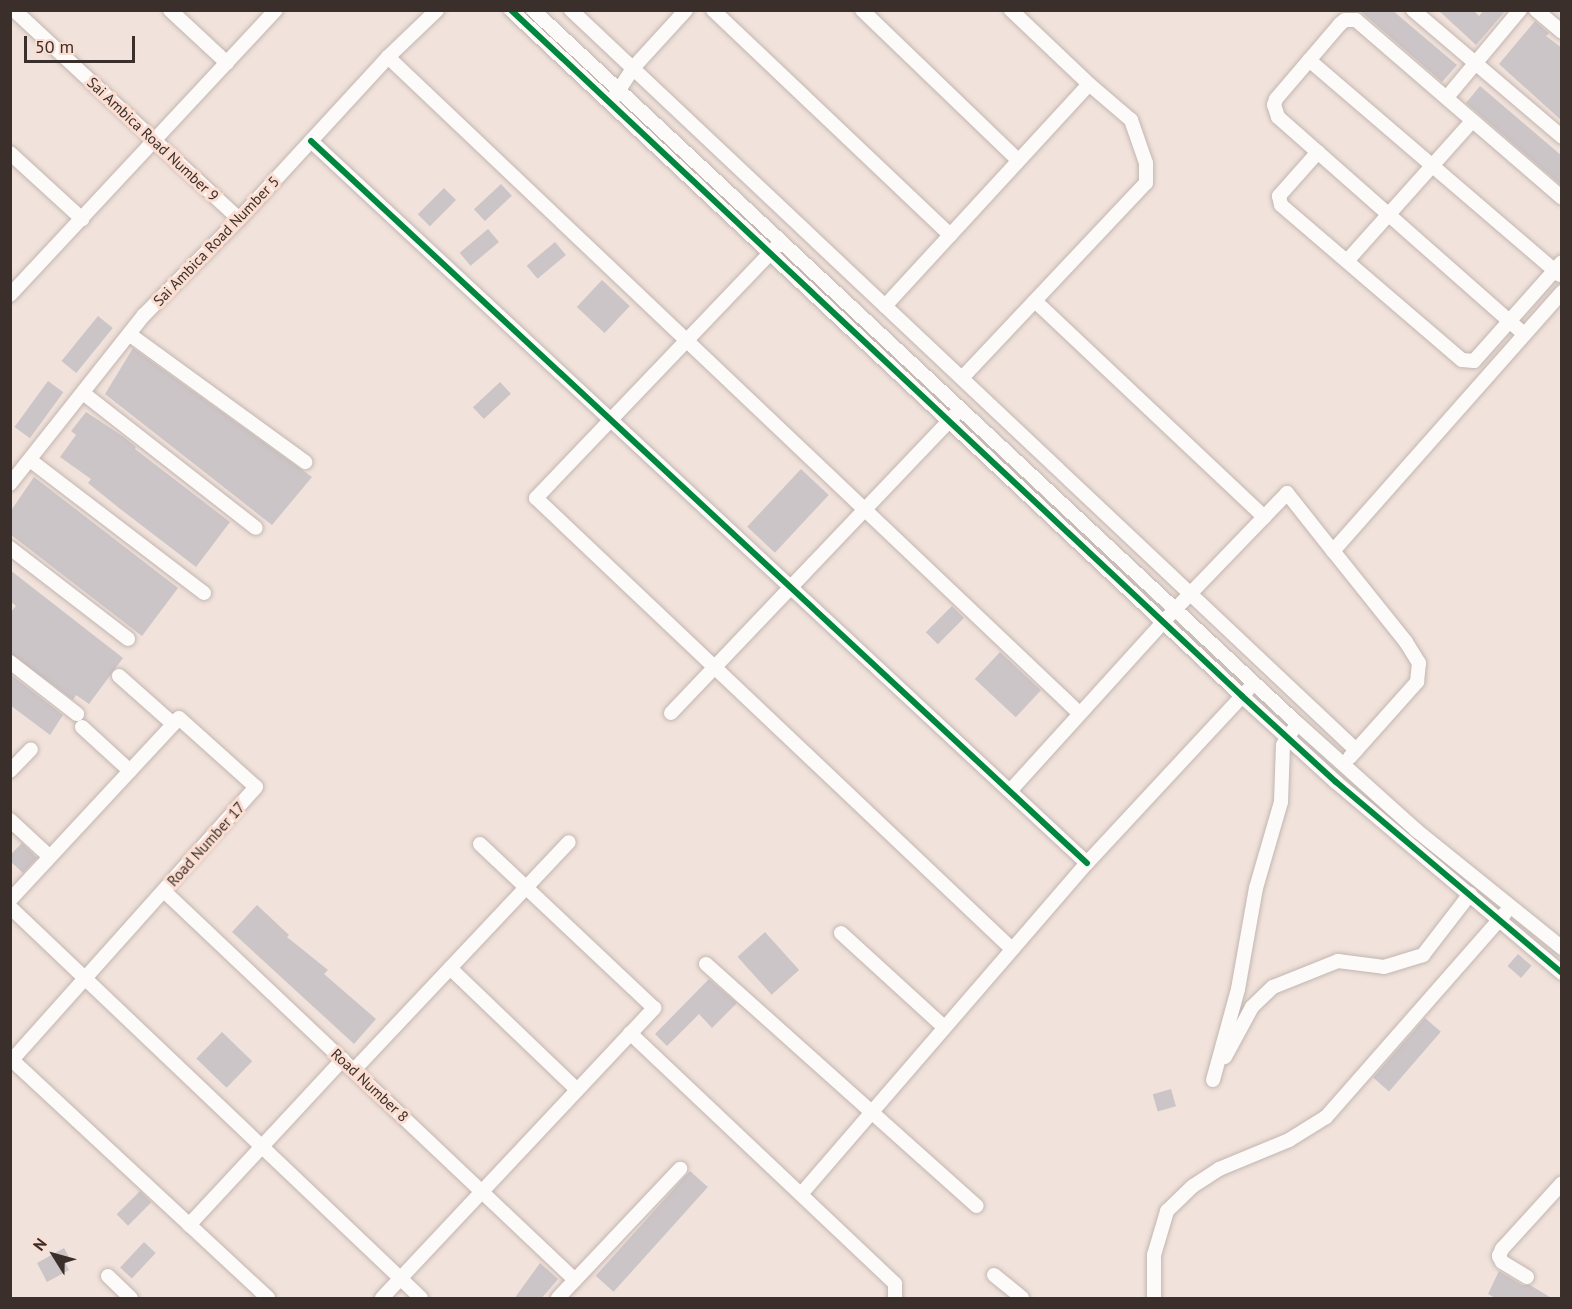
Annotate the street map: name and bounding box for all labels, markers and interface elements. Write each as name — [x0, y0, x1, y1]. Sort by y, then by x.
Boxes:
scale bar — [27, 24, 138, 62]
text: 50 m — [35, 35, 74, 58]
street label: Sai Ambica Road Number 9 — [83, 73, 223, 205]
street label: Sai Ambica Road Number 5 — [149, 172, 283, 310]
street label: Road Number 17 — [163, 798, 249, 890]
street label: Road Number 8 — [328, 1045, 412, 1125]
north arrow — [24, 1225, 84, 1285]
text: N — [28, 1234, 51, 1254]

